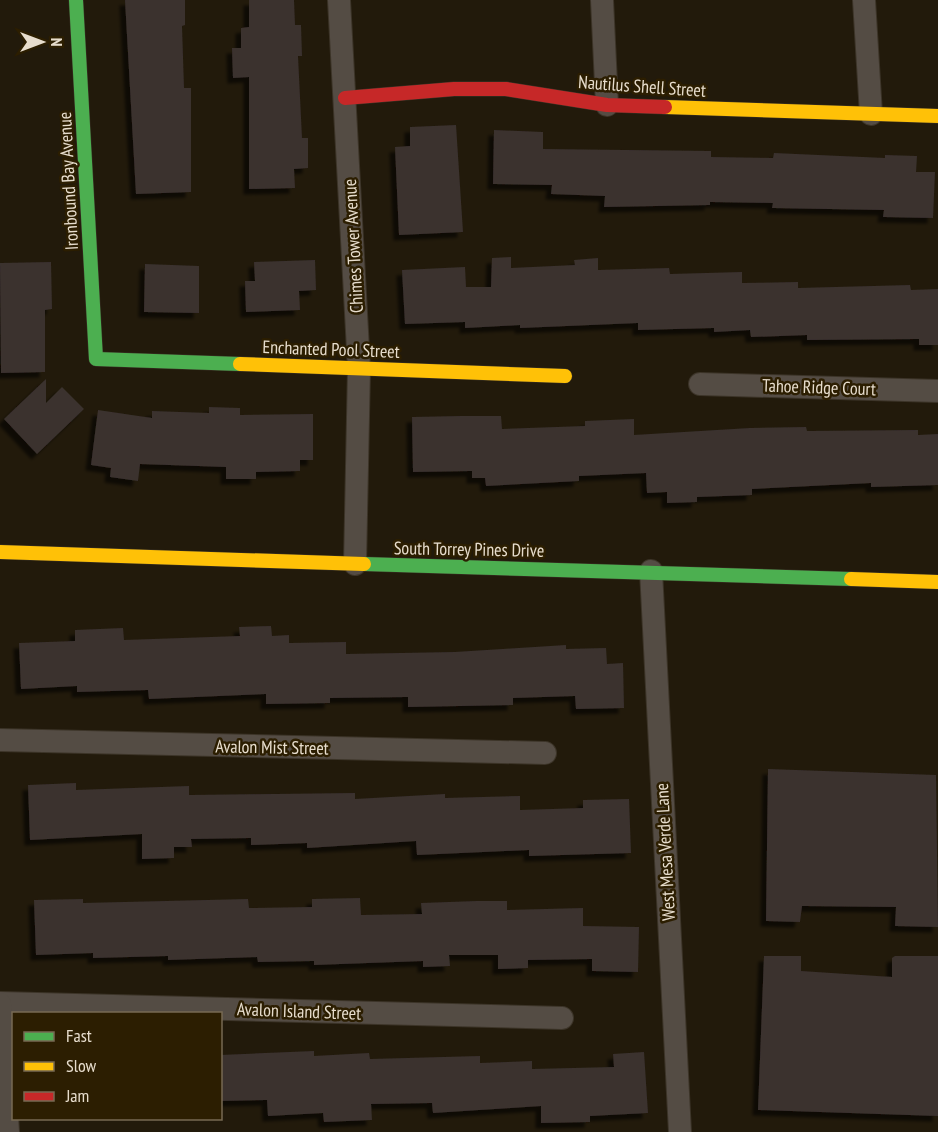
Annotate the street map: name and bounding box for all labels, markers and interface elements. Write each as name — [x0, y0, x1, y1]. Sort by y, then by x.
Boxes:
north arrow — [12, 12, 72, 72]
text: N — [47, 38, 67, 46]
street label: Nautilus Shell Street — [577, 70, 707, 102]
street label: Ironbound Bay Avenue — [53, 111, 83, 251]
street label: Chimes Tower Avenue — [338, 178, 368, 314]
street label: Enchanted Pool Street — [262, 335, 400, 363]
street label: Tahoe Ridge Court — [762, 374, 876, 400]
street label: South Torrey Pines Drive — [394, 536, 544, 562]
street label: Avalon Mist Street — [215, 735, 329, 759]
street label: West Mesa Verde Lane — [650, 783, 680, 921]
street label: Avalon Island Street — [236, 997, 362, 1025]
legend — [12, 1012, 222, 1120]
text: Fast — [66, 1024, 92, 1047]
text: Slow — [66, 1054, 97, 1077]
text: Jam — [65, 1084, 89, 1107]

